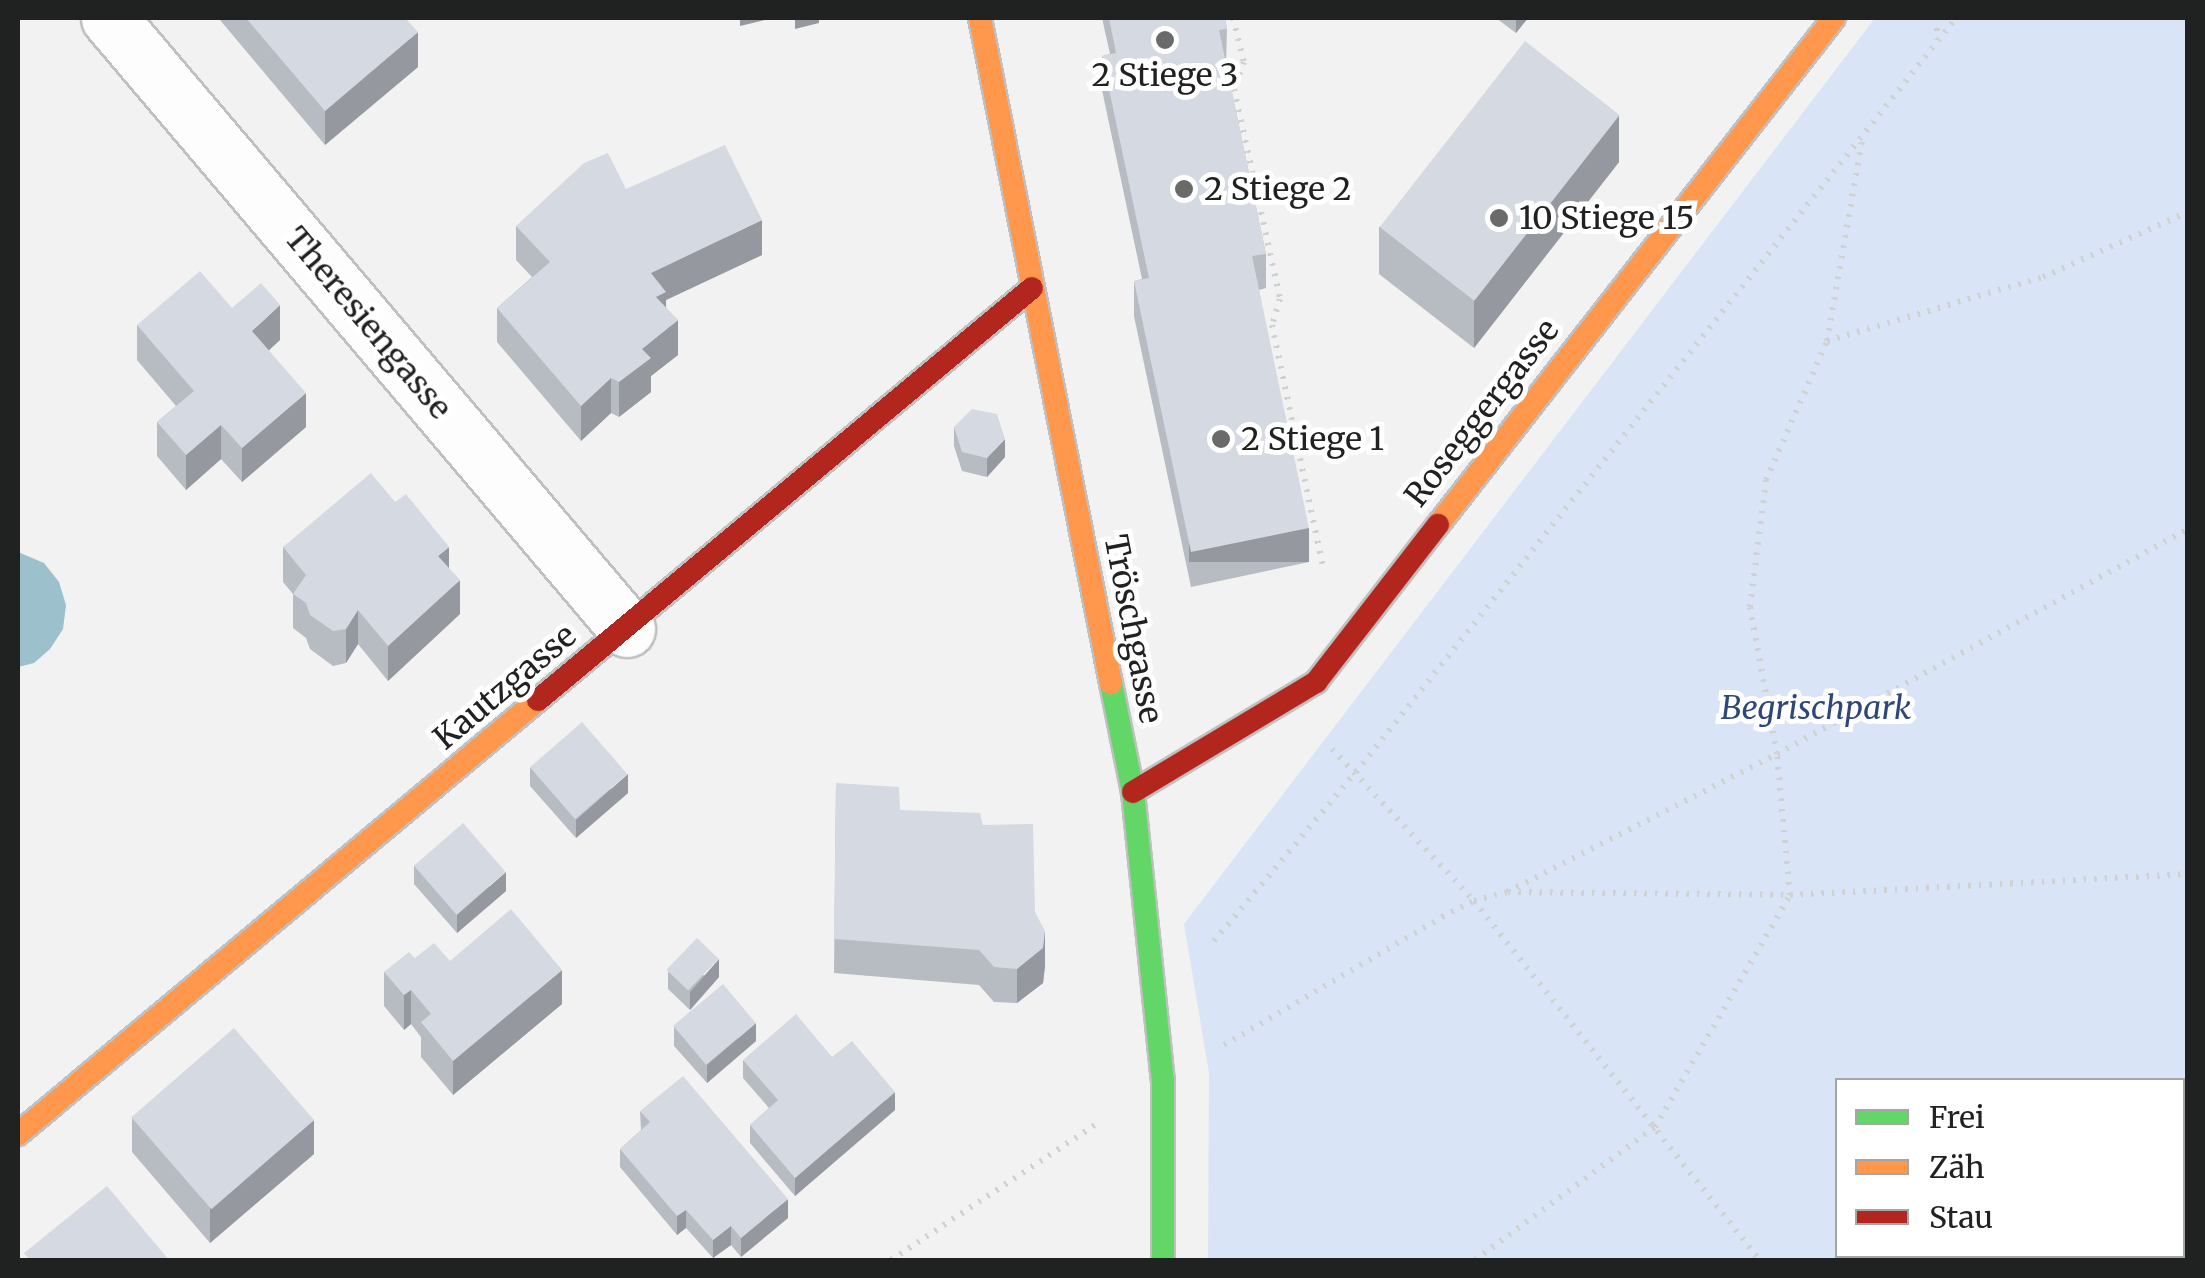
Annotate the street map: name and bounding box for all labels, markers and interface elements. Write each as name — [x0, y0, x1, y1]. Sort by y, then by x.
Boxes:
marker: 2 Stiege 3 — [1154, 29, 1176, 51]
place label: 2 Stiege 3 — [1092, 56, 1238, 94]
place label: 2 Stiege 2 — [1204, 170, 1352, 208]
marker: 2 Stiege 2 — [1173, 178, 1195, 200]
place label: 10 Stiege 15 — [1519, 199, 1694, 237]
marker: 10 Stiege 15 — [1488, 207, 1510, 229]
street label: Theresiengasse — [277, 219, 459, 427]
street label: Roseggergasse — [1397, 312, 1567, 514]
place label: 2 Stiege 1 — [1241, 420, 1384, 458]
marker: 2 Stiege 1 — [1210, 428, 1232, 450]
street label: Tröschgasse — [1096, 531, 1170, 727]
street label: Kautzgasse — [426, 616, 584, 758]
park label: Begrischpark — [1721, 689, 1911, 727]
legend — [1835, 1078, 2185, 1258]
text: Frei — [1929, 1098, 1985, 1136]
text: Zäh — [1929, 1148, 1985, 1186]
text: Stau — [1929, 1198, 1993, 1236]

